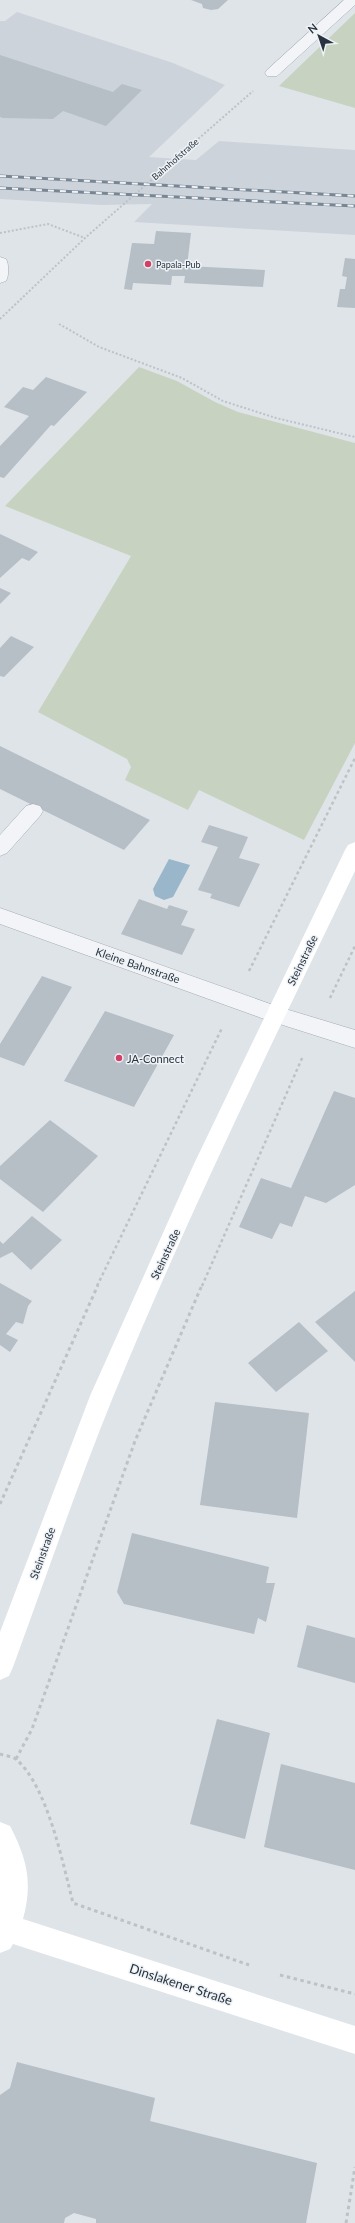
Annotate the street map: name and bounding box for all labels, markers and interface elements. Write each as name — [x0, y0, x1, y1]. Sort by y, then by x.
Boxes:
north arrow — [299, 16, 339, 56]
text: N — [305, 20, 320, 36]
street label: Bahnhofstraße — [149, 136, 201, 182]
marker: Papala-Pub — [143, 259, 153, 269]
place label: Papala-Pub — [156, 259, 201, 270]
street label: Steinstraße — [284, 932, 320, 987]
street label: Kleine Bahnstraße — [94, 945, 182, 986]
place label: JA-Connect — [127, 1052, 184, 1065]
marker: JA-Connect — [114, 1053, 124, 1063]
street label: Steinstraße — [148, 1226, 182, 1281]
street label: Steinstraße — [27, 1525, 57, 1581]
street label: Dinslakener Straße — [128, 1960, 235, 2008]

